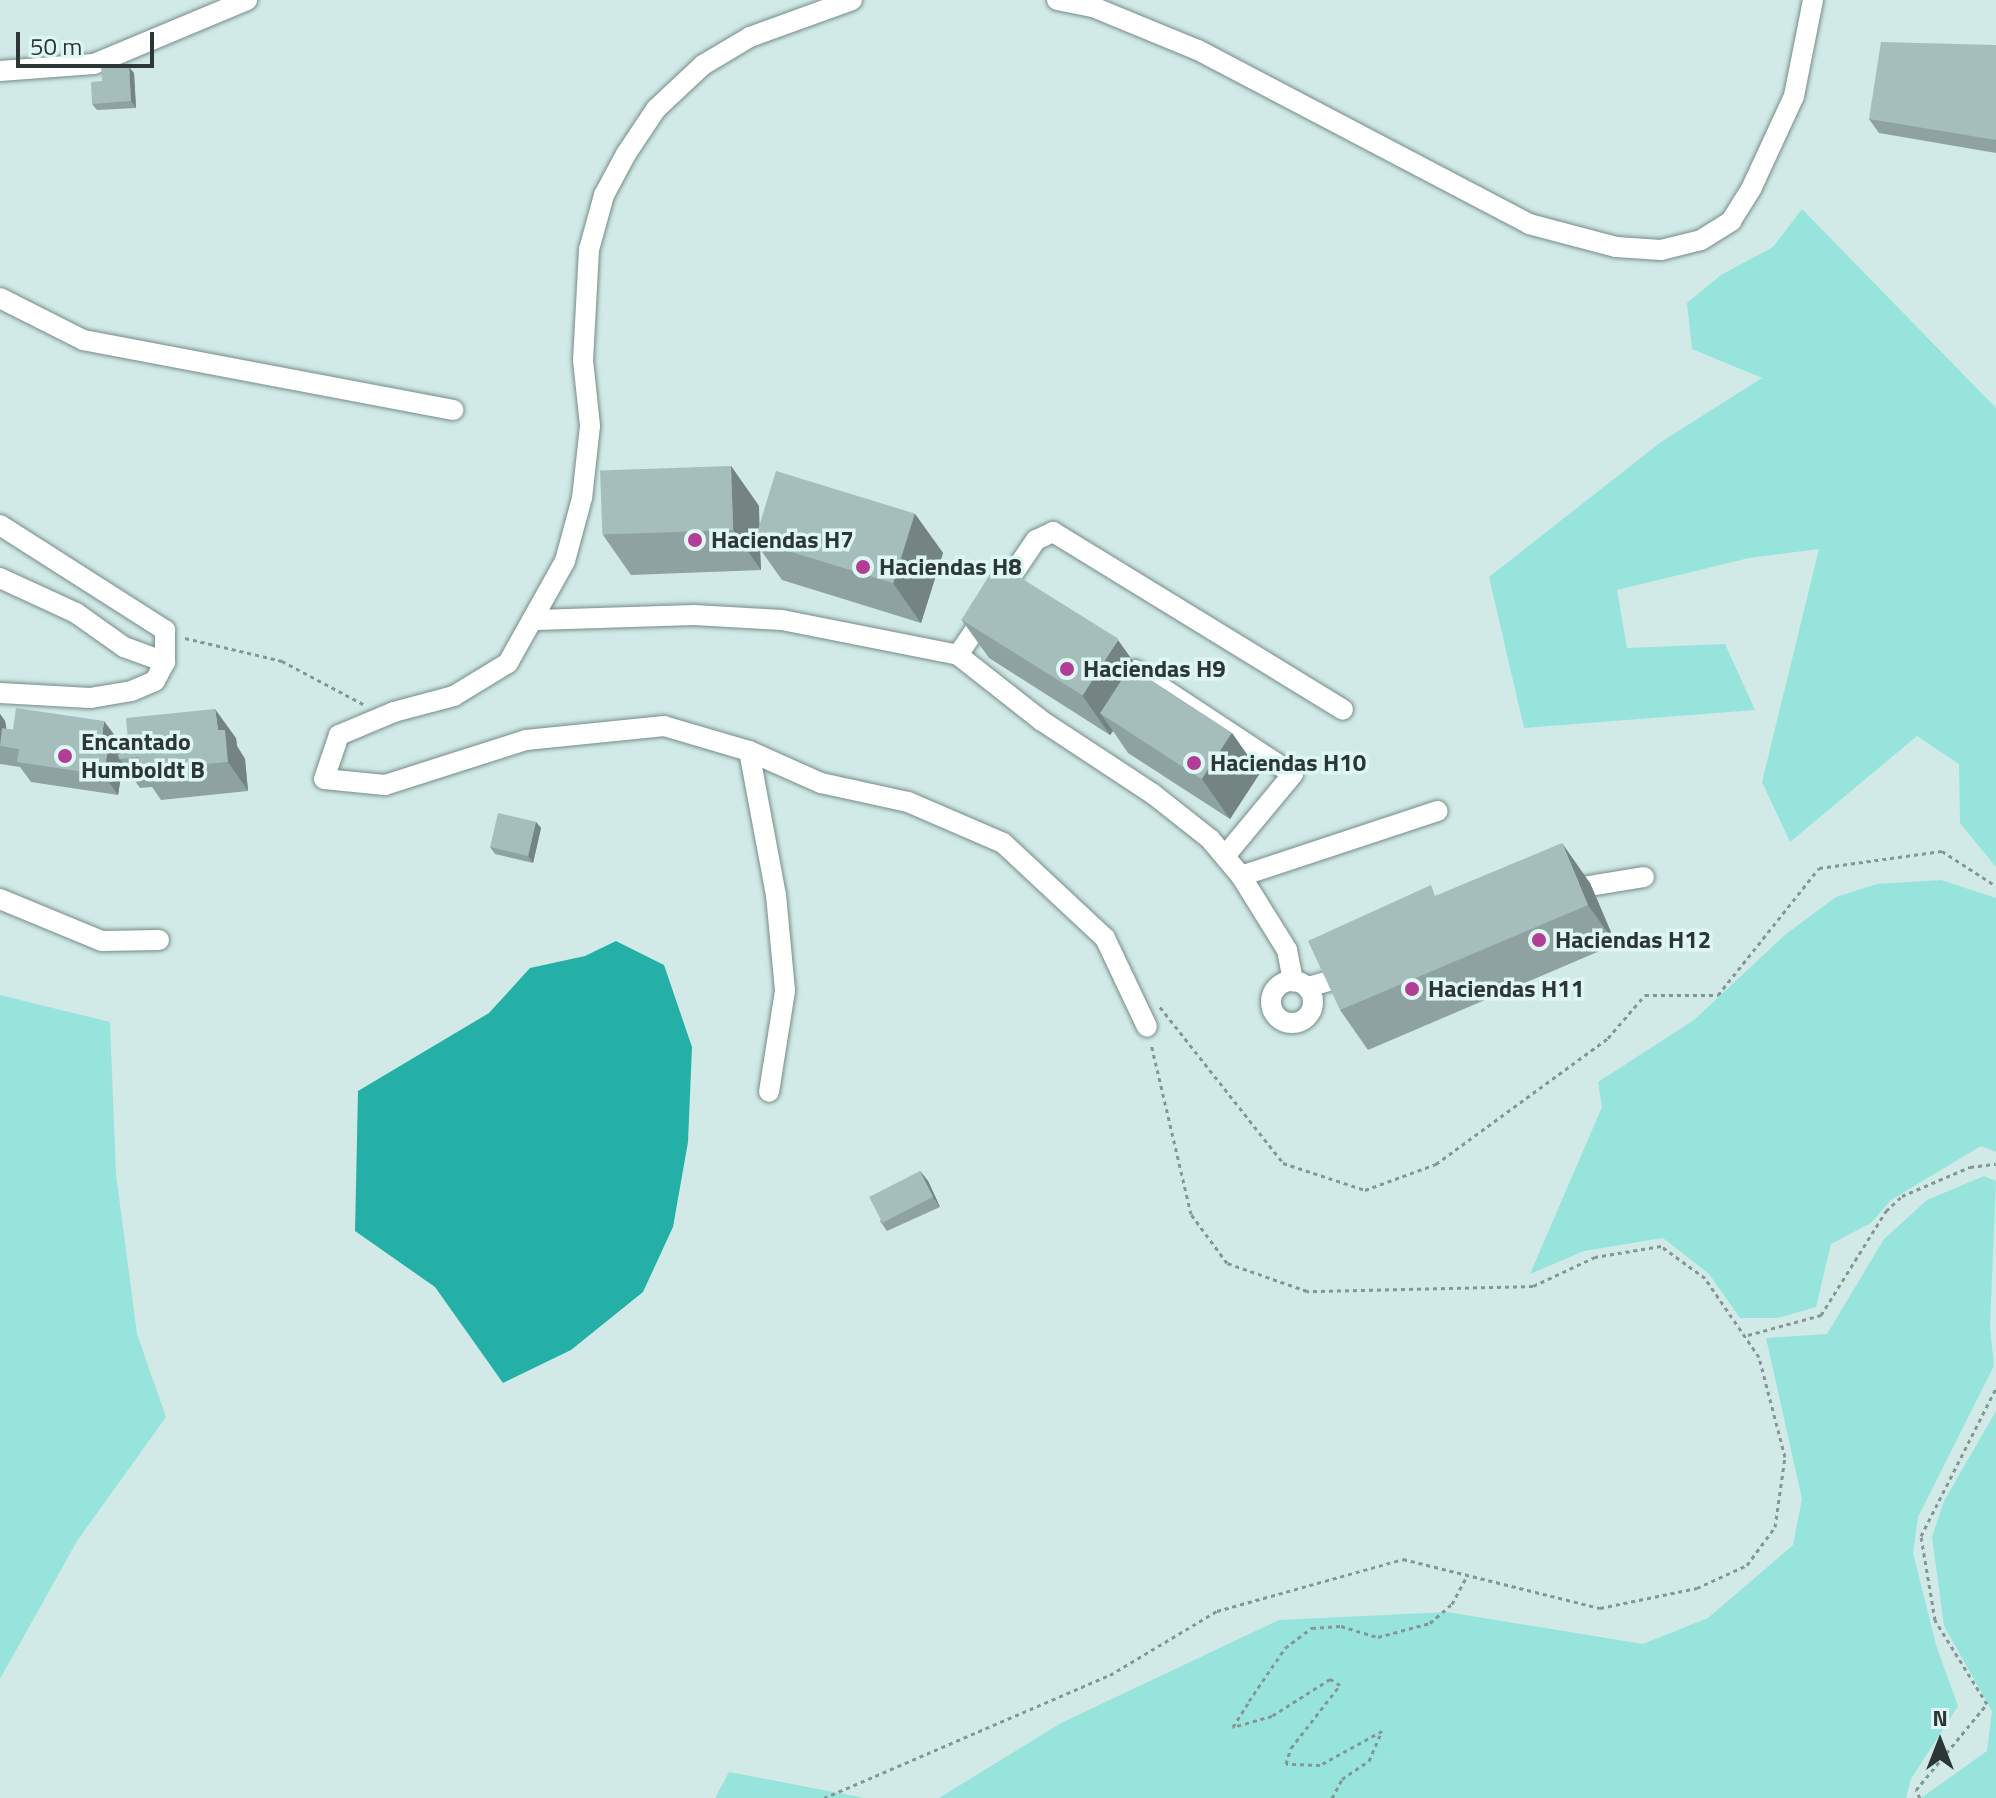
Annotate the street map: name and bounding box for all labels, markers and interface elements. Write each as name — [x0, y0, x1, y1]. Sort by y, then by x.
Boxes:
scale bar — [20, 16, 158, 66]
text: 50 m — [30, 28, 82, 64]
place label: Haciendas H7 — [711, 526, 854, 554]
marker: Haciendas H7 — [686, 531, 704, 549]
place label: Haciendas H8 — [879, 553, 1022, 581]
marker: Haciendas H8 — [854, 558, 872, 576]
place label: Haciendas H9 — [1083, 655, 1226, 683]
marker: Haciendas H9 — [1058, 660, 1076, 678]
place label: Encantado Humboldt B — [81, 728, 205, 784]
marker: Encantado Humboldt B — [56, 747, 74, 765]
place label: Haciendas H10 — [1210, 749, 1366, 777]
marker: Haciendas H10 — [1185, 754, 1203, 772]
place label: Haciendas H12 — [1555, 926, 1711, 954]
marker: Haciendas H12 — [1530, 931, 1548, 949]
place label: Haciendas H11 — [1428, 975, 1584, 1003]
marker: Haciendas H11 — [1403, 980, 1421, 998]
text: N — [1932, 1701, 1948, 1735]
north arrow — [1900, 1702, 1980, 1782]

